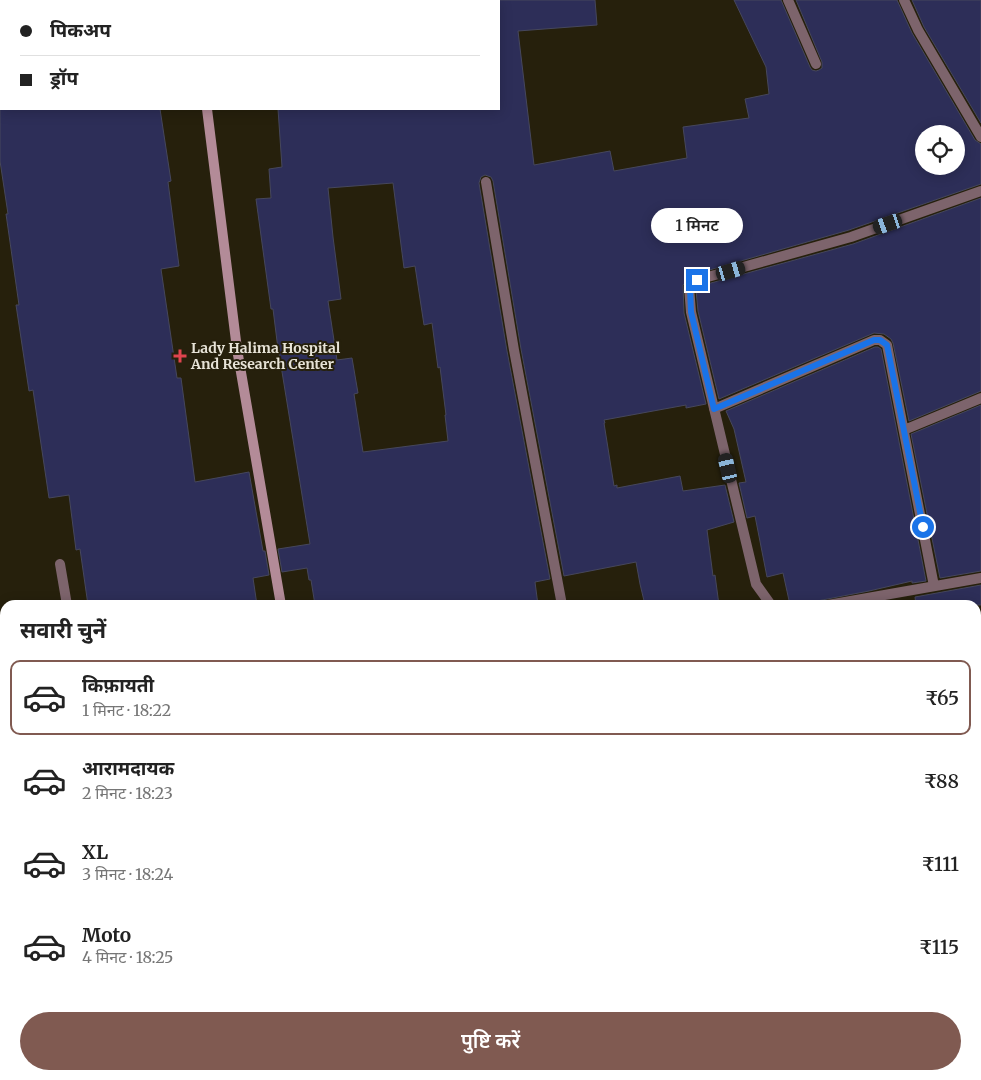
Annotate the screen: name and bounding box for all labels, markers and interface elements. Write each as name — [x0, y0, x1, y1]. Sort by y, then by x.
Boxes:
text: पिकअप — [50, 18, 111, 42]
text: ड्रॉप — [50, 66, 78, 90]
map controls — [915, 125, 965, 175]
button: locate — [915, 125, 965, 175]
callout: 1 मिनट — [651, 208, 743, 242]
car — [871, 212, 904, 236]
text: 1 मिनट — [675, 215, 719, 235]
car — [714, 260, 747, 282]
route end — [686, 269, 708, 291]
place label: Lady Halima Hospital And Research Center — [190, 339, 341, 373]
marker: Lady Halima Hospital And Research Center — [173, 349, 187, 363]
car — [717, 452, 738, 484]
route start — [912, 516, 934, 538]
text: सवारी चुनें — [20, 616, 106, 644]
text: किफ़ायती — [82, 673, 154, 697]
icon: car — [22, 675, 67, 720]
text: ₹65 — [925, 686, 959, 710]
text: 1 मिनट · 18:22 — [82, 700, 171, 720]
text: आरामदायक — [82, 756, 174, 780]
icon: car — [22, 758, 67, 803]
text: ₹88 — [924, 769, 959, 793]
text: 2 मिनट · 18:23 — [82, 783, 173, 803]
text: XL — [82, 840, 108, 864]
icon: car — [22, 841, 67, 886]
text: ₹111 — [921, 852, 959, 876]
text: 3 मिनट · 18:24 — [82, 864, 173, 884]
text: Moto — [82, 923, 131, 947]
icon: car — [22, 924, 67, 969]
text: ₹115 — [919, 935, 959, 959]
text: 4 मिनट · 18:25 — [82, 947, 173, 967]
button: पुष्टि करें — [20, 1012, 961, 1070]

